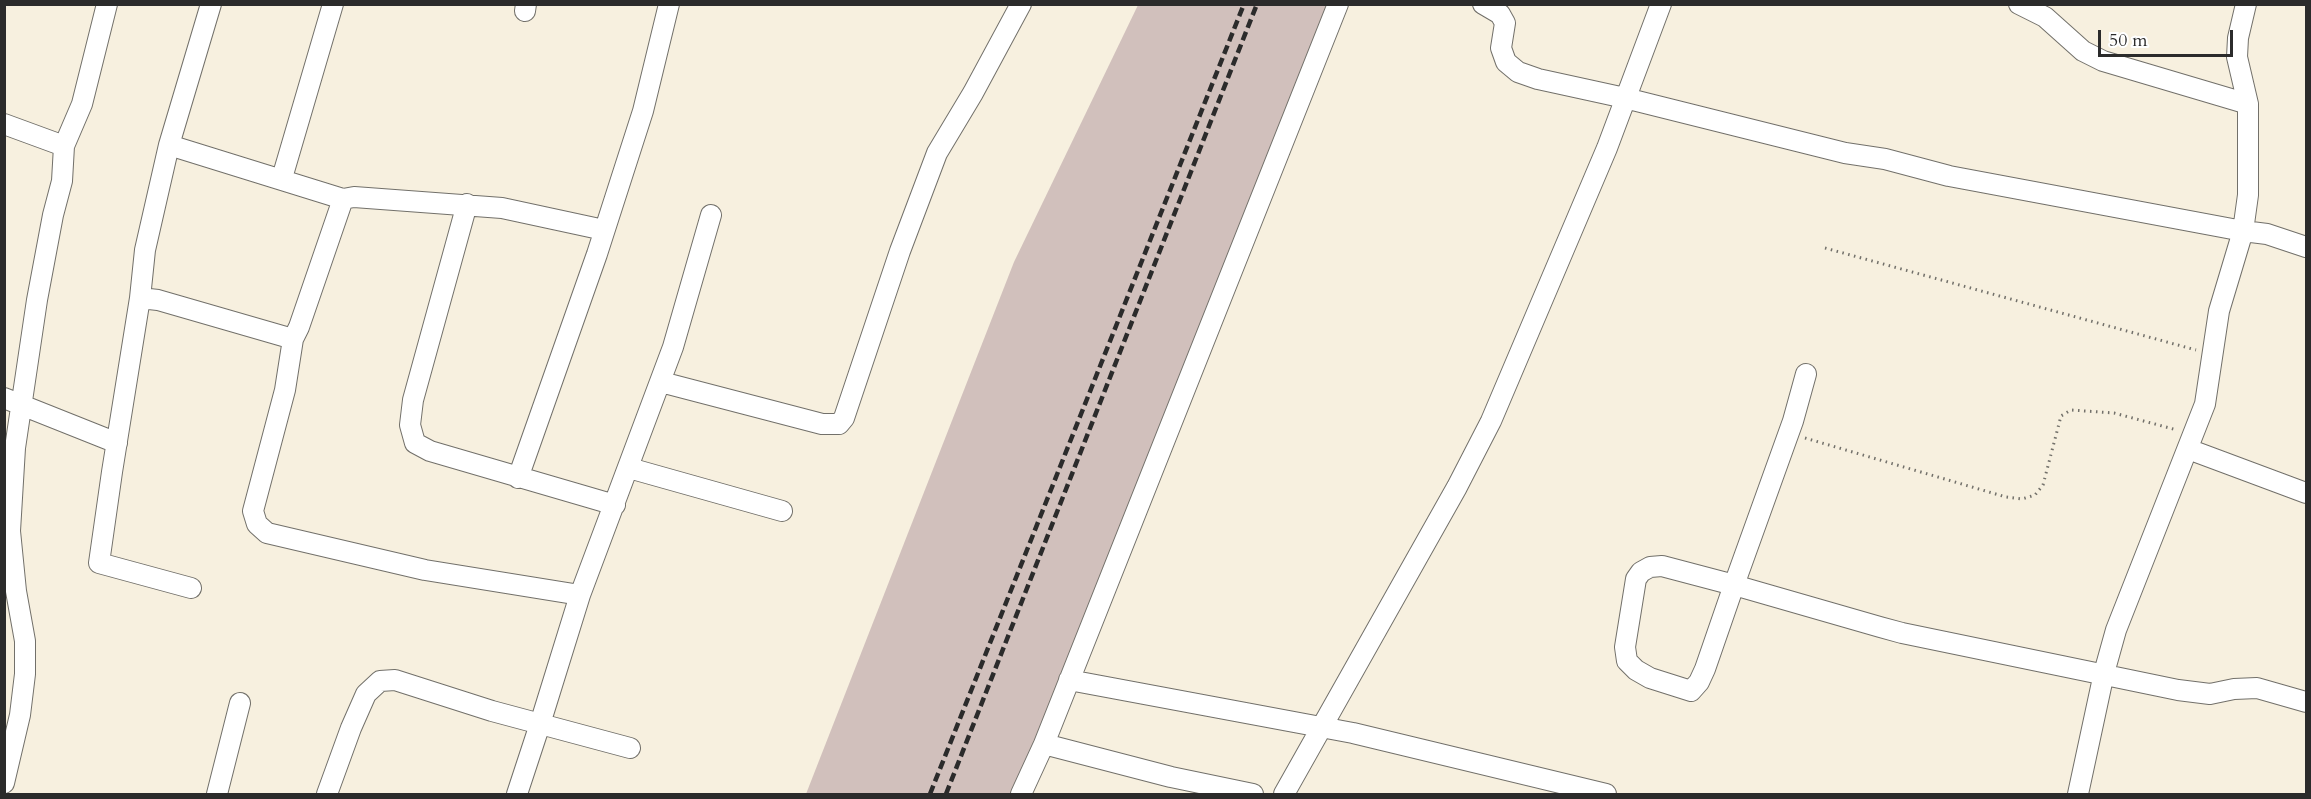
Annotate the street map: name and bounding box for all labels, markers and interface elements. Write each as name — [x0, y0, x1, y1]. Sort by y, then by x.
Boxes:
scale bar — [2101, 18, 2236, 56]
text: 50 m — [2109, 28, 2148, 53]

